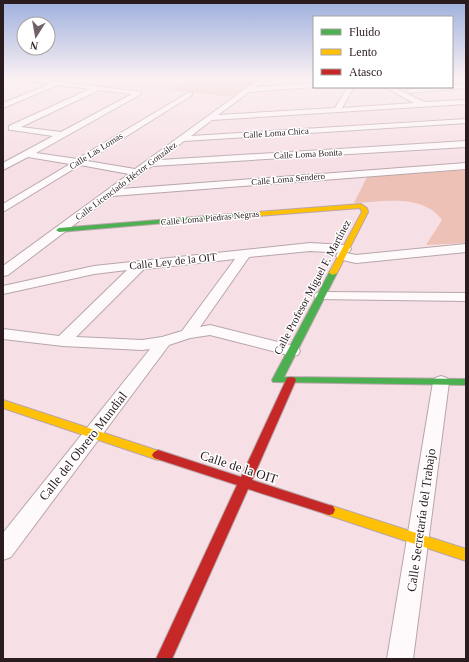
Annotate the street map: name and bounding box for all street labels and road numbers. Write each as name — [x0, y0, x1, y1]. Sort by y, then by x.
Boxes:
street label: Calle Loma Chica — [243, 126, 309, 140]
street label: Calle Las Lomas — [67, 130, 125, 171]
street label: Calle Licenciado Héctor González — [73, 140, 179, 222]
street label: Calle Loma Bonita — [274, 147, 342, 161]
street label: Calle Loma Sendero — [251, 171, 326, 187]
street label: Calle Loma Piedras Negras — [160, 209, 260, 227]
street label: Calle Profesor Miguel F. Martínez — [271, 217, 353, 356]
street label: Calle Ley de la OIT — [129, 250, 218, 272]
street label: Calle del Obrero Mundial — [36, 388, 130, 503]
street label: Calle de la OIT — [198, 447, 280, 487]
street label: Calle Secretaría del Trabajo — [403, 447, 439, 593]

